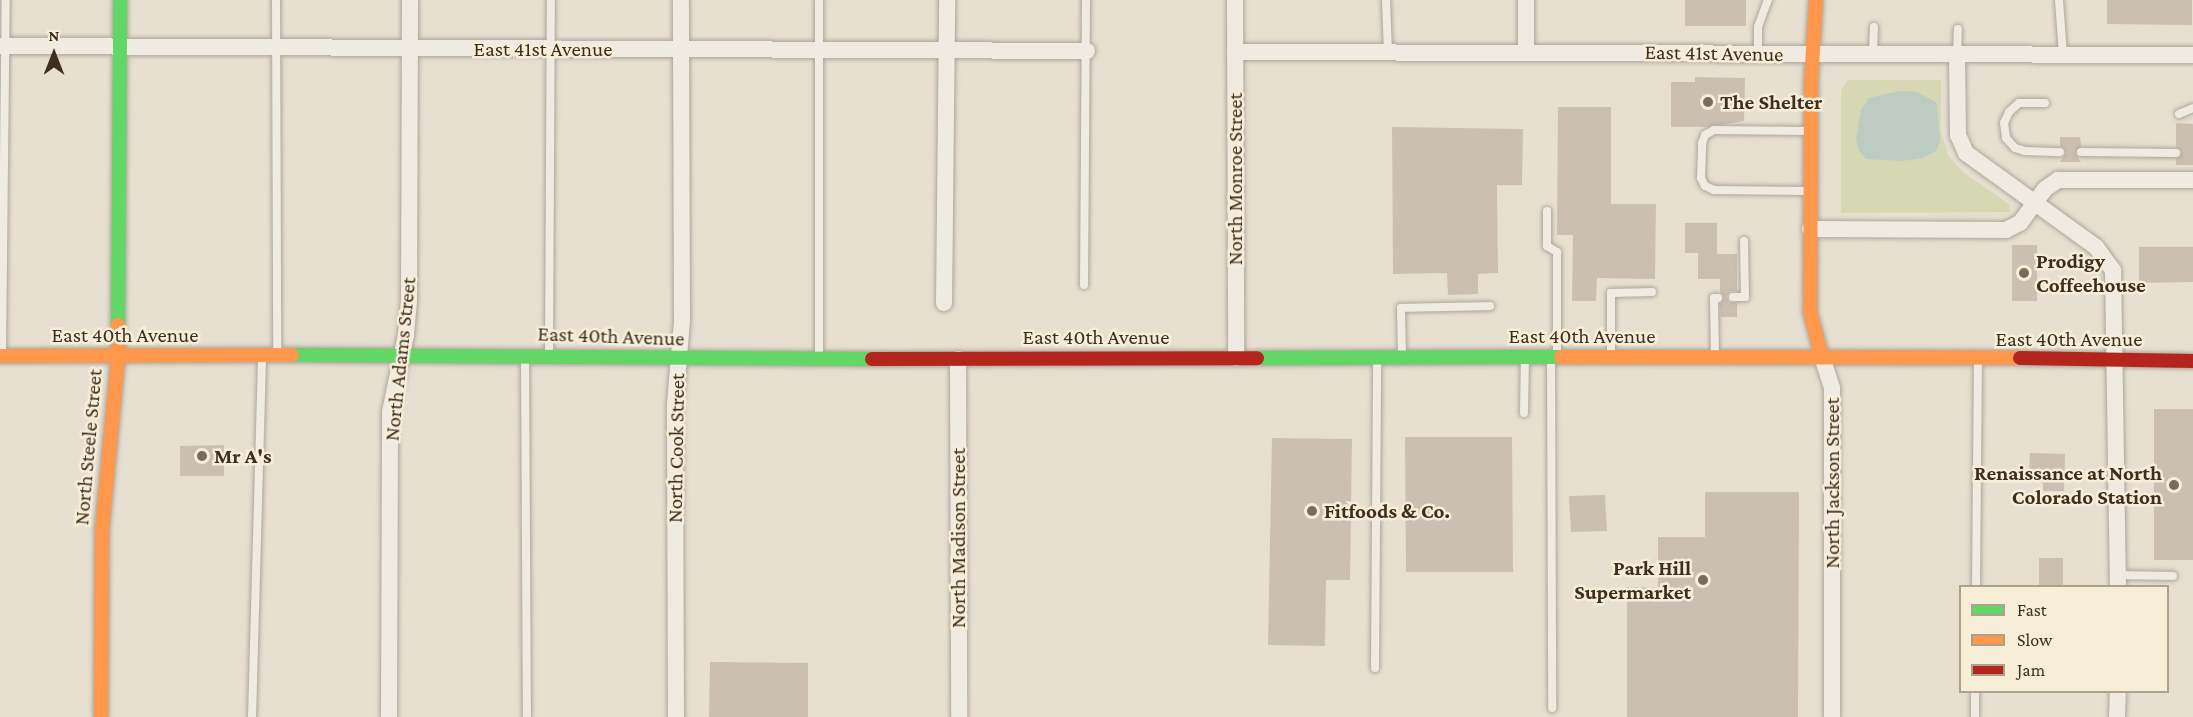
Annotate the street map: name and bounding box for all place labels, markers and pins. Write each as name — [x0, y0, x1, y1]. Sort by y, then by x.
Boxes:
place label: The Shelter — [1720, 89, 1822, 115]
marker: The Shelter — [1701, 95, 1715, 109]
place label: Prodigy Coffeehouse — [2036, 248, 2146, 298]
marker: Prodigy Coffeehouse — [2017, 266, 2031, 280]
place label: Mr A's — [214, 443, 272, 469]
marker: Mr A's — [195, 449, 209, 463]
place label: Renaissance at North Colorado Station — [1974, 460, 2162, 510]
marker: Renaissance at North Colorado Station — [2167, 478, 2181, 492]
place label: Fitfoods & Co. — [1324, 498, 1450, 524]
marker: Fitfoods & Co. — [1305, 504, 1319, 518]
place label: Park Hill Supermarket — [1574, 555, 1691, 605]
marker: Park Hill Supermarket — [1696, 573, 1710, 587]

